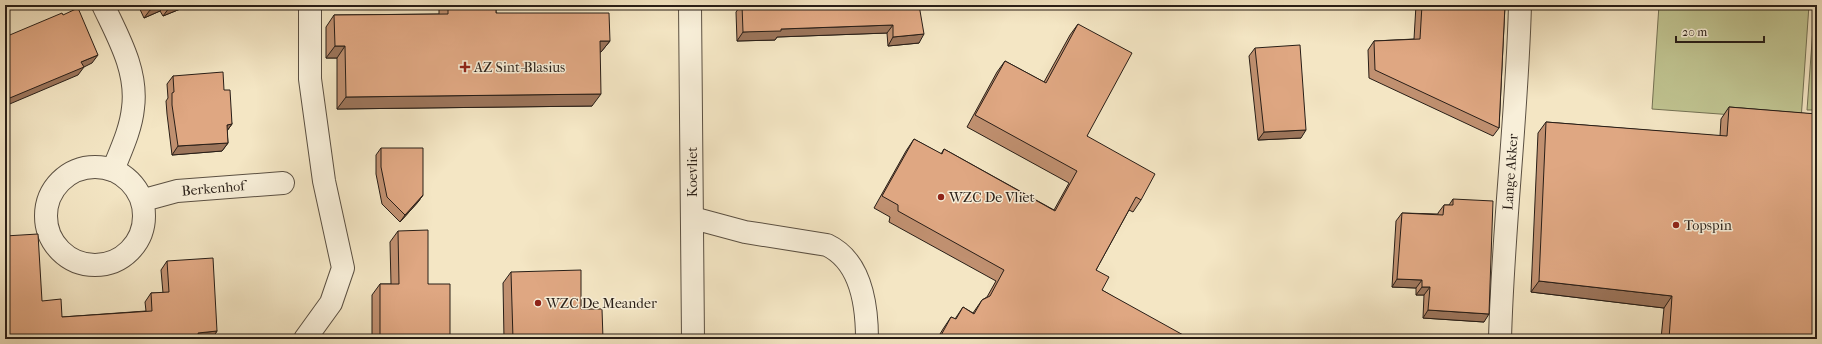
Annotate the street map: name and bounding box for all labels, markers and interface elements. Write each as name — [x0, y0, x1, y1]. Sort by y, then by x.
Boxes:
scale bar — [1676, 18, 1764, 44]
text: 20 m — [1682, 25, 1707, 39]
place label: AZ Sint-Blasius — [473, 59, 565, 76]
marker: AZ Sint-Blasius — [459, 61, 471, 73]
street label: Lange Akker — [1499, 133, 1522, 211]
street label: Koevliet — [684, 147, 701, 197]
street label: Berkenhof — [181, 177, 249, 200]
place label: WZC De Vliet — [948, 189, 1034, 206]
marker: WZC De Vliet — [936, 192, 946, 202]
place label: Topspin — [1684, 217, 1732, 234]
marker: Topspin — [1671, 220, 1681, 230]
place label: WZC De Meander — [545, 295, 657, 312]
marker: WZC De Meander — [533, 298, 543, 308]

